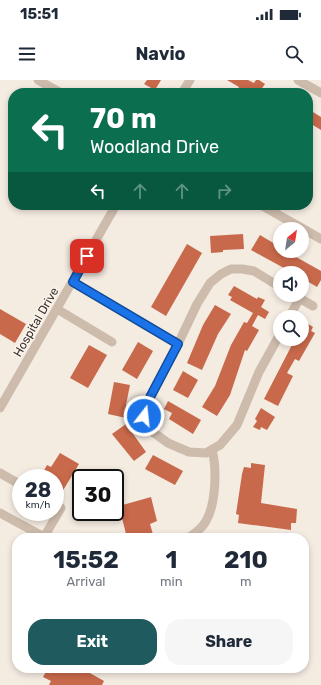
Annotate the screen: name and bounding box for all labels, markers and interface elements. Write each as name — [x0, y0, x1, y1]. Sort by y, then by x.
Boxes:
text: 15:51 — [20, 5, 59, 23]
icon: menu — [16, 43, 38, 65]
text: Navio — [135, 43, 186, 65]
icon: search — [283, 43, 305, 65]
text: 70 m — [90, 102, 157, 135]
icon: left — [24, 104, 76, 156]
text: Woodland Drive — [90, 136, 219, 158]
icon: left — [87, 180, 109, 202]
icon: ahead — [129, 180, 151, 202]
icon: ahead — [171, 180, 193, 202]
icon: right — [213, 180, 235, 202]
north arrow — [273, 222, 309, 258]
map controls — [273, 222, 309, 346]
pin — [70, 239, 104, 273]
icon: arrive — [76, 245, 98, 267]
button: sound — [273, 266, 309, 302]
street label: Hospital Drive — [11, 285, 62, 359]
button: search — [273, 310, 309, 346]
position arrow — [123, 395, 165, 437]
speed limit sign: 30 — [72, 469, 124, 521]
text: 28 — [25, 478, 51, 502]
text: km/h — [26, 499, 50, 511]
text: 15:52 — [53, 546, 119, 574]
text: 1 — [165, 546, 177, 574]
text: 210 — [224, 546, 268, 574]
text: Arrival — [67, 574, 106, 589]
text: min — [160, 574, 183, 589]
text: m — [240, 574, 252, 589]
button: Exit — [28, 619, 157, 665]
button: Share — [165, 619, 293, 665]

